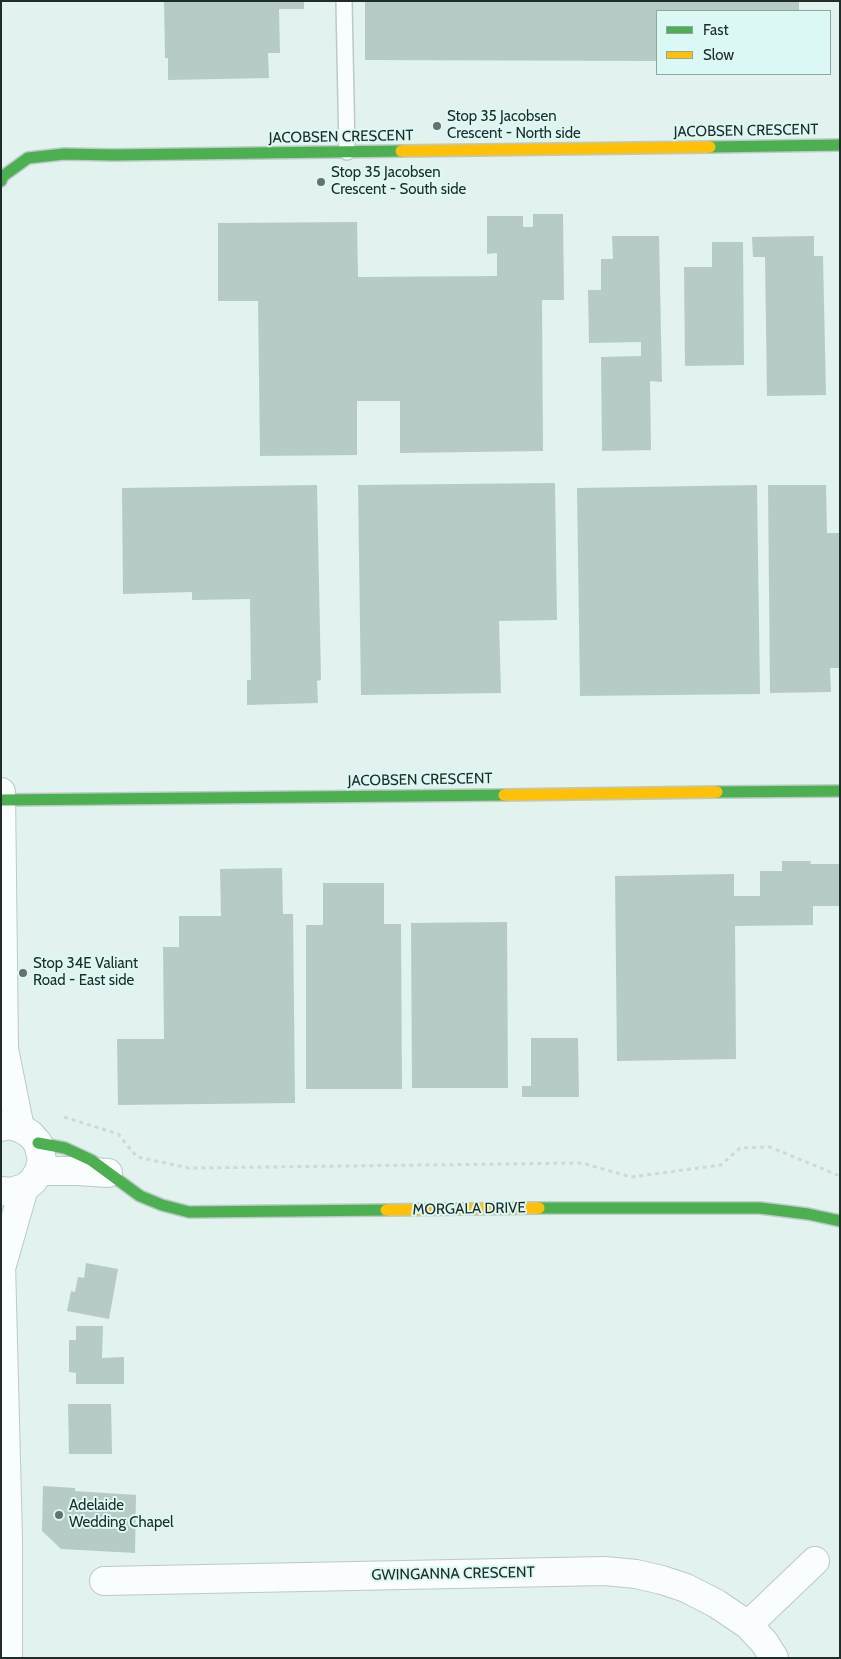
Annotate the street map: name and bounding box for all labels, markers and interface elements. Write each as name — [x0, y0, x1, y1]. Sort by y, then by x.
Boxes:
legend — [656, 10, 831, 75]
text: Fast — [703, 21, 728, 39]
text: Slow — [703, 46, 734, 64]
place label: Stop 35 Jacobsen Crescent - North side — [447, 108, 581, 143]
marker: Stop 35 Jacobsen Crescent - North side — [431, 120, 443, 132]
street label: JACOBSEN CRESCENT — [673, 121, 819, 141]
street label: JACOBSEN CRESCENT — [268, 127, 414, 147]
place label: Stop 35 Jacobsen Crescent - South side — [331, 164, 466, 199]
marker: Stop 35 Jacobsen Crescent - South side — [315, 176, 327, 188]
street label: JACOBSEN CRESCENT — [347, 770, 493, 790]
place label: Stop 34E Valiant Road - East side — [33, 955, 138, 990]
marker: Stop 34E Valiant Road - East side — [17, 967, 29, 979]
street label: MORGALA DRIVE — [412, 1199, 526, 1219]
place label: Adelaide Wedding Chapel — [69, 1497, 173, 1532]
marker: Adelaide Wedding Chapel — [53, 1509, 65, 1521]
street label: GWINGANNA CRESCENT — [371, 1564, 535, 1584]

